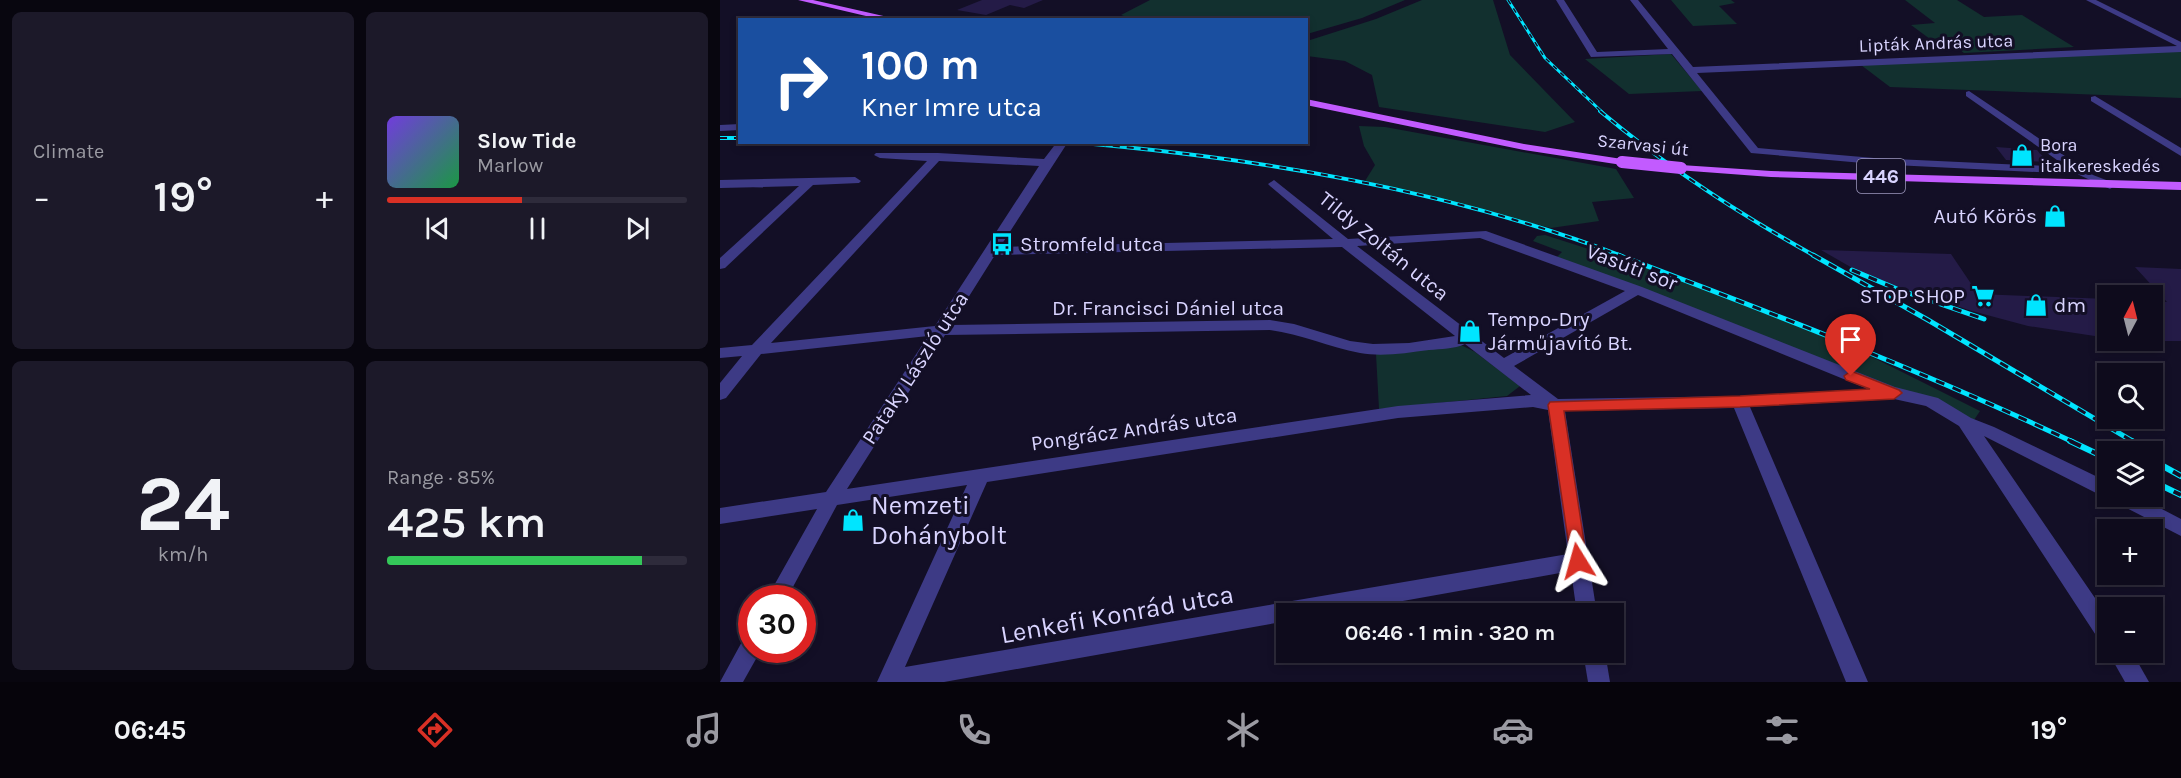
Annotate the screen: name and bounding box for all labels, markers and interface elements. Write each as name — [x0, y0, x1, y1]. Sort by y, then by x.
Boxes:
street label: Lipták András utca — [1859, 29, 2013, 57]
text: 100 m — [861, 40, 980, 90]
icon: right — [762, 42, 840, 120]
text: Kner Imre utca — [861, 91, 1042, 123]
text: Slow Tide — [477, 128, 577, 154]
street label: Szarvasi út — [1596, 129, 1690, 161]
place label: Bora italkereskedés — [2040, 134, 2160, 177]
text: Climate — [33, 140, 104, 163]
shop icon: Bora italkereskedés — [2009, 142, 2035, 168]
text: Marlow — [477, 154, 543, 177]
road number: 446 — [1857, 159, 1905, 193]
text: 19° — [153, 170, 213, 222]
text: − — [33, 178, 50, 216]
text: + — [316, 178, 333, 216]
street label: Tildy Zoltán utca — [1314, 186, 1454, 306]
shop icon: Autó Körös — [2042, 203, 2068, 229]
place label: Autó Körös — [1934, 204, 2037, 228]
icon: previous — [421, 212, 454, 245]
icon: pause — [521, 212, 554, 245]
icon: next — [621, 212, 654, 245]
bus stop icon: Stromfeld utca — [989, 231, 1015, 257]
place label: Stromfeld utca — [1020, 232, 1164, 256]
street label: Vasúti sor — [1583, 239, 1681, 295]
supermarket icon: STOP SHOP — [1970, 283, 1996, 309]
place label: STOP SHOP — [1860, 284, 1965, 308]
north arrow — [2097, 285, 2163, 351]
map controls — [2097, 285, 2163, 663]
street label: Pataky László utca — [857, 287, 973, 449]
shop icon: dm — [2023, 292, 2049, 318]
place label: dm — [2054, 293, 2086, 317]
street label: Dr. Francisci Dániel utca — [1052, 296, 1284, 320]
place label: Tempo-Dry Járműjavító Bt. — [1488, 307, 1632, 355]
pin — [1825, 314, 1876, 376]
shop icon: Tempo-Dry Járműjavító Bt. — [1457, 318, 1483, 344]
icon: arrive — [1834, 323, 1867, 356]
button: search — [2097, 363, 2163, 429]
street label: Pongrácz András utca — [1029, 403, 1239, 455]
button: layers — [2097, 441, 2163, 507]
text: 24 — [136, 458, 230, 550]
text: Range · 85% — [387, 466, 495, 489]
place label: Nemzeti Dohánybolt — [871, 490, 1007, 551]
text: 425 km — [387, 496, 546, 548]
shop icon: Nemzeti Dohánybolt — [840, 507, 866, 533]
button: + — [2097, 519, 2163, 585]
position arrow — [1546, 529, 1610, 593]
text: km/h — [158, 543, 208, 566]
street label: Lenkefi Konrád utca — [998, 579, 1236, 650]
speed limit sign: 30 — [738, 585, 816, 663]
button: − — [2097, 597, 2163, 663]
text: 06:46 · 1 min · 320 m — [1345, 620, 1555, 646]
icon: directions — [414, 709, 456, 751]
icon: music — [683, 709, 725, 751]
icon: phone — [953, 709, 995, 751]
icon: climate — [1222, 709, 1264, 751]
icon: car — [1492, 709, 1534, 751]
icon: filters — [1761, 709, 1803, 751]
text: 06:45 — [114, 714, 186, 746]
text: 19° — [2031, 714, 2067, 746]

